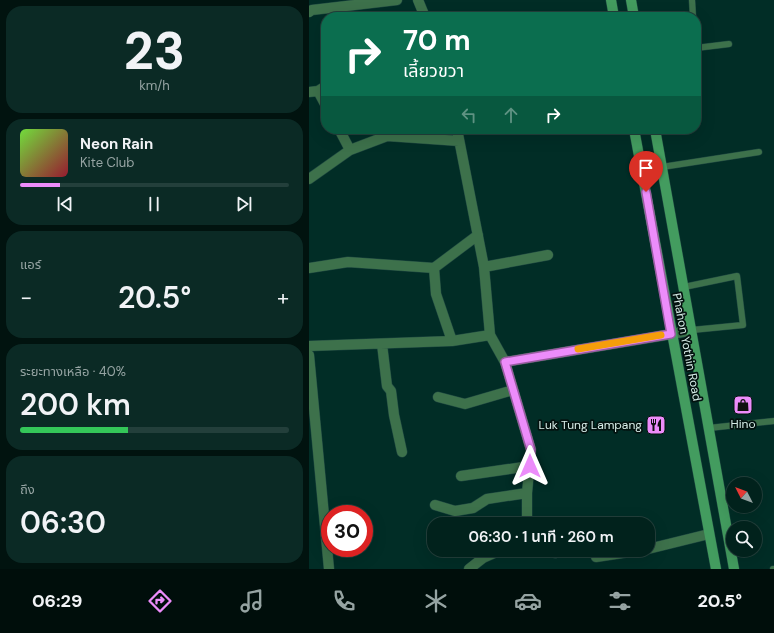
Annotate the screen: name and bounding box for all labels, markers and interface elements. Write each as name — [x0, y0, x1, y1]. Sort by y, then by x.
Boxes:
text: 23 — [124, 17, 185, 85]
text: 70 m — [403, 22, 471, 59]
icon: right — [337, 28, 389, 80]
text: เลี้ยวขวา — [403, 59, 464, 83]
text: km/h — [139, 77, 170, 94]
icon: left — [458, 104, 480, 126]
icon: ahead — [500, 104, 522, 126]
icon: right — [542, 104, 564, 126]
text: Neon Rain — [80, 134, 153, 154]
pin — [629, 151, 663, 192]
text: Kite Club — [80, 154, 134, 171]
icon: arrive — [635, 157, 657, 179]
icon: previous — [54, 193, 76, 215]
icon: pause — [143, 193, 165, 215]
icon: next — [233, 193, 255, 215]
text: แอร์ — [20, 256, 41, 273]
text: 20.5° — [118, 278, 191, 317]
text: − — [20, 283, 32, 312]
text: + — [277, 283, 289, 312]
street label: Phahon Yothin Road — [669, 292, 705, 402]
text: ระยะทางเหลือ · 40% — [20, 363, 126, 380]
text: 200 km — [20, 385, 131, 424]
shop icon: Hino — [732, 394, 754, 416]
restaurant icon: Luk Tung Lampang — [645, 414, 667, 436]
place label: Hino — [730, 416, 756, 432]
place label: Luk Tung Lampang — [539, 417, 642, 433]
position arrow — [509, 445, 551, 487]
north arrow — [726, 477, 762, 513]
map controls — [726, 477, 762, 557]
text: ถึง — [20, 481, 35, 498]
text: 06:30 — [20, 503, 106, 542]
speed limit sign: 30 — [321, 505, 373, 557]
button: search — [726, 521, 762, 557]
text: 06:30 · 1 นาที · 260 m — [468, 527, 614, 547]
icon: directions — [146, 587, 174, 615]
icon: music — [238, 587, 266, 615]
icon: phone — [330, 587, 358, 615]
icon: climate — [422, 587, 450, 615]
icon: car — [514, 587, 542, 615]
icon: filters — [606, 587, 634, 615]
text: 06:29 — [32, 589, 82, 613]
text: 20.5° — [697, 589, 742, 613]

